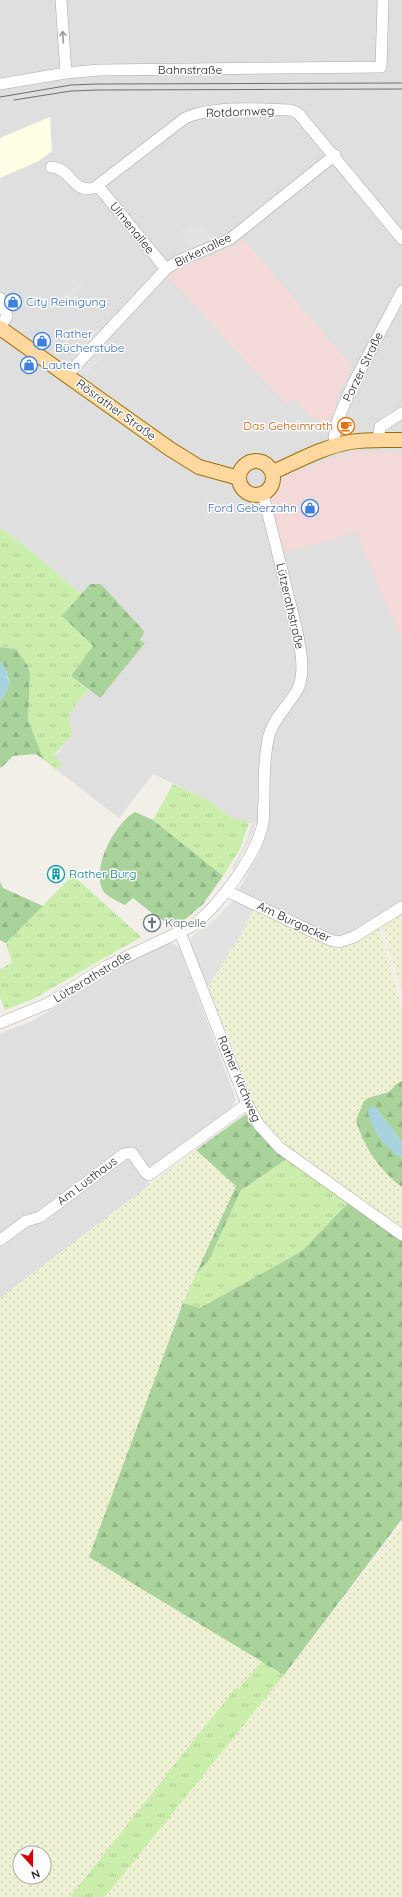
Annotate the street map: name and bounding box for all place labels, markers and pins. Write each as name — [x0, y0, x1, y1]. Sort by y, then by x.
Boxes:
shop icon: City Reinigung — [3, 292, 23, 312]
place label: City Reinigung — [26, 294, 106, 309]
place label: Rather Bücherstube — [55, 326, 125, 355]
shop icon: Rather Bücherstube — [32, 331, 52, 351]
shop icon: Lauten — [19, 355, 39, 375]
place label: Lauten — [42, 357, 80, 372]
cafe icon: Das Geheimrath — [336, 416, 356, 436]
place label: Das Geheimrath — [243, 418, 333, 433]
shop icon: Ford Geberzahn — [300, 498, 320, 518]
place label: Ford Geberzahn — [208, 500, 297, 515]
building icon: Rather Burg — [46, 864, 66, 884]
place label: Rather Burg — [69, 866, 137, 881]
church icon: Kapelle — [142, 913, 162, 933]
place label: Kapelle — [165, 915, 207, 930]

